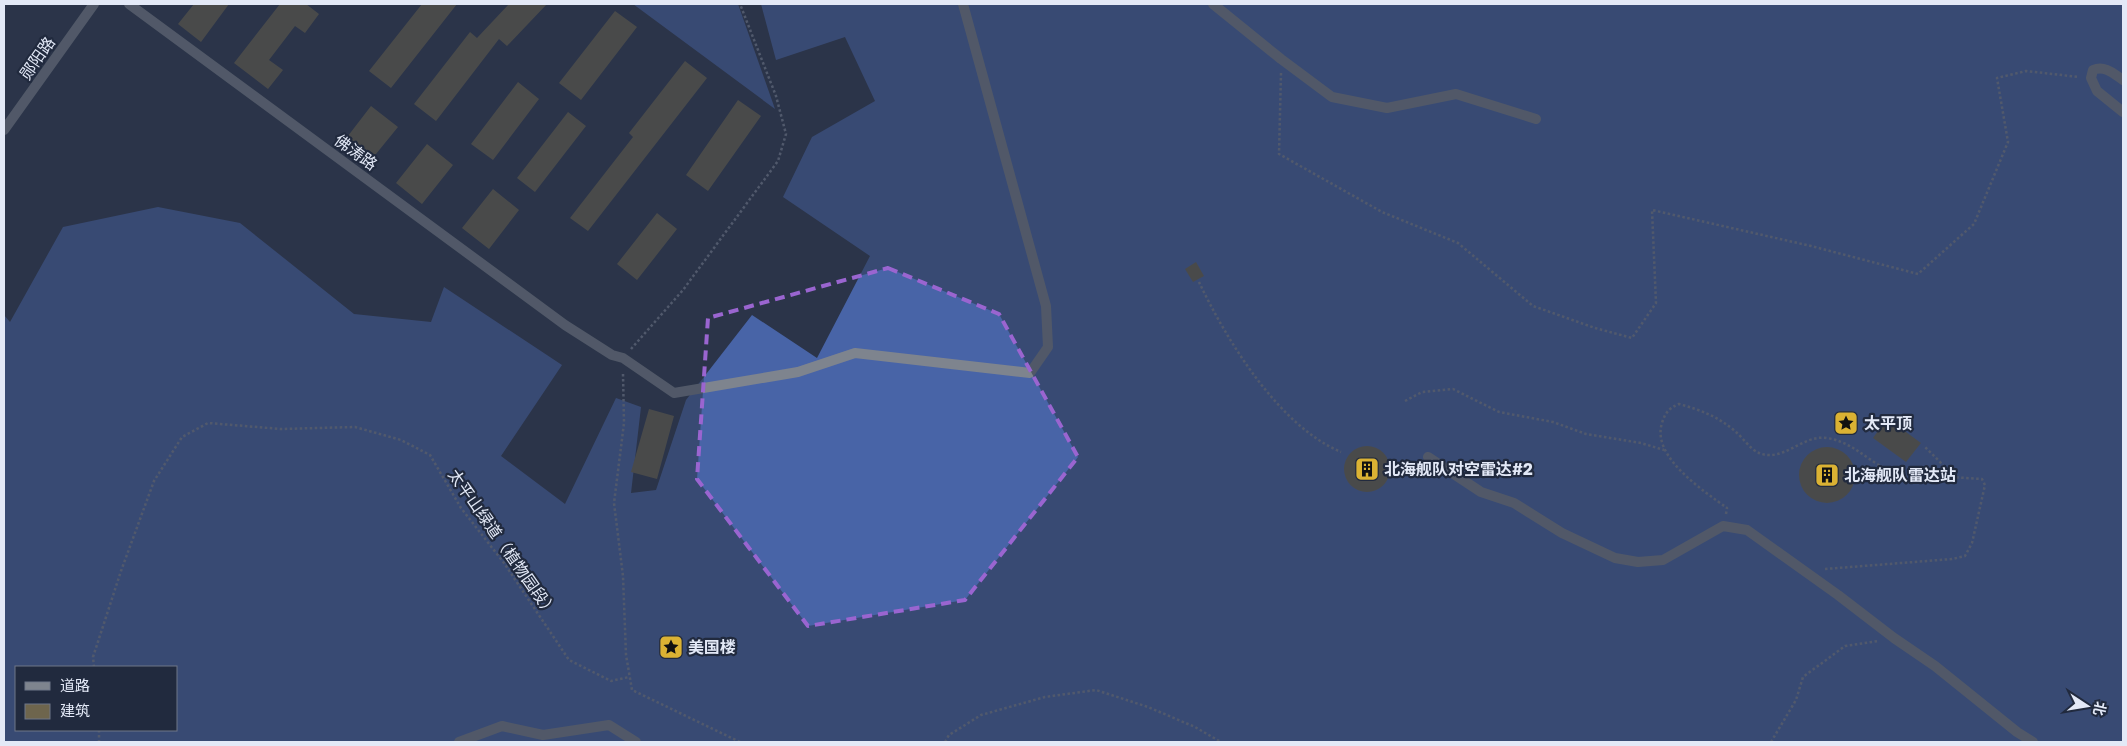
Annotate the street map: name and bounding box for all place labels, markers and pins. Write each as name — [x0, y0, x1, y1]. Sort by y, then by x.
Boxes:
place icon: 太平顶 — [1833, 410, 1859, 436]
place label: 太平顶 — [1864, 413, 1912, 433]
building icon: 北海舰队对空雷达#2 — [1354, 456, 1380, 482]
place label: 北海舰队对空雷达#2 — [1384, 459, 1533, 479]
building icon: 北海舰队雷达站 — [1814, 462, 1840, 488]
place label: 北海舰队雷达站 — [1844, 465, 1956, 485]
place icon: 美国楼 — [658, 634, 684, 660]
place label: 美国楼 — [688, 637, 736, 657]

